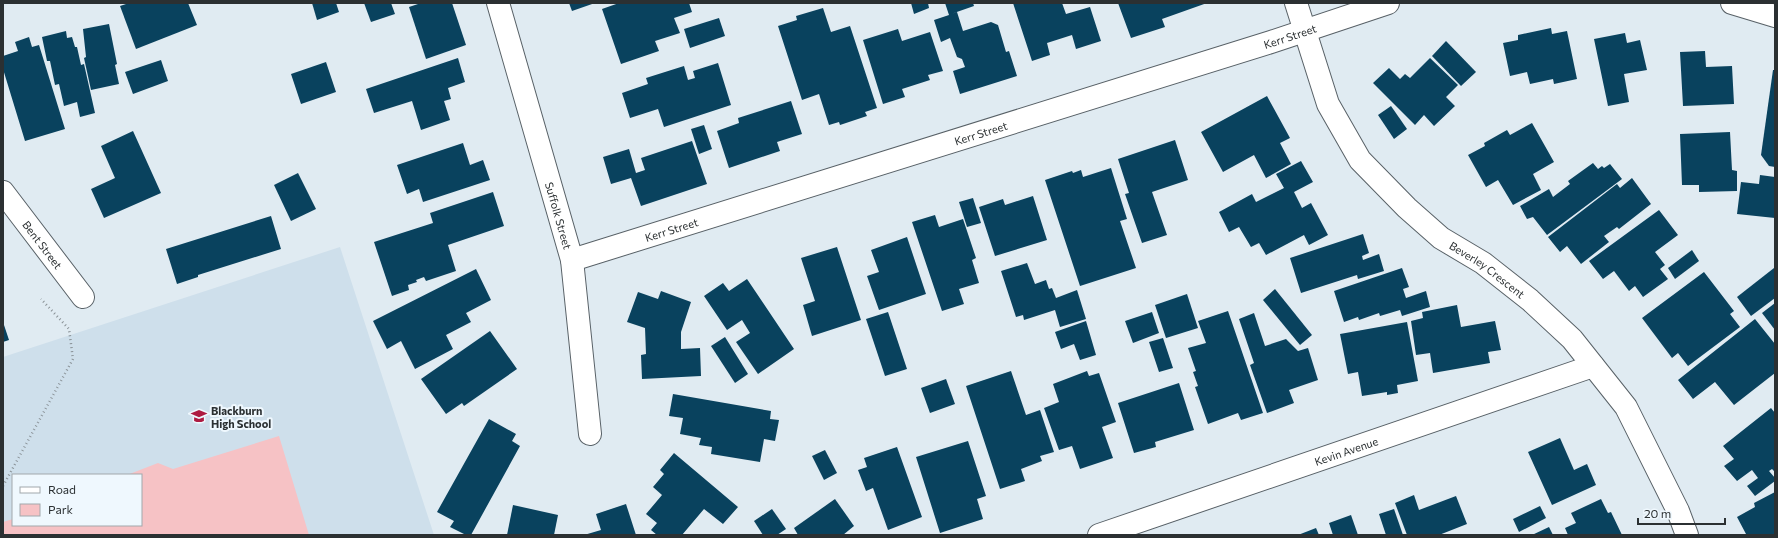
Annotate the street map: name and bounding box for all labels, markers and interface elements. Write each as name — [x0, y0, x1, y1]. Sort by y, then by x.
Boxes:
street label: Kerr Street — [1262, 21, 1318, 50]
street label: Kerr Street — [952, 118, 1009, 147]
street label: Suffolk Street — [543, 180, 575, 251]
street label: Kerr Street — [643, 215, 700, 243]
street label: Bent Street — [21, 218, 66, 271]
street label: Beverley Crescent — [1447, 238, 1528, 300]
place label: Blackburn High School — [211, 404, 271, 430]
school or university icon: Blackburn High School — [190, 407, 208, 425]
street label: Kevin Avenue — [1312, 434, 1380, 467]
legend — [12, 474, 142, 526]
text: Road — [48, 482, 76, 496]
scale bar — [1638, 500, 1725, 526]
text: Park — [48, 502, 74, 516]
text: 20 m — [1644, 506, 1671, 520]

